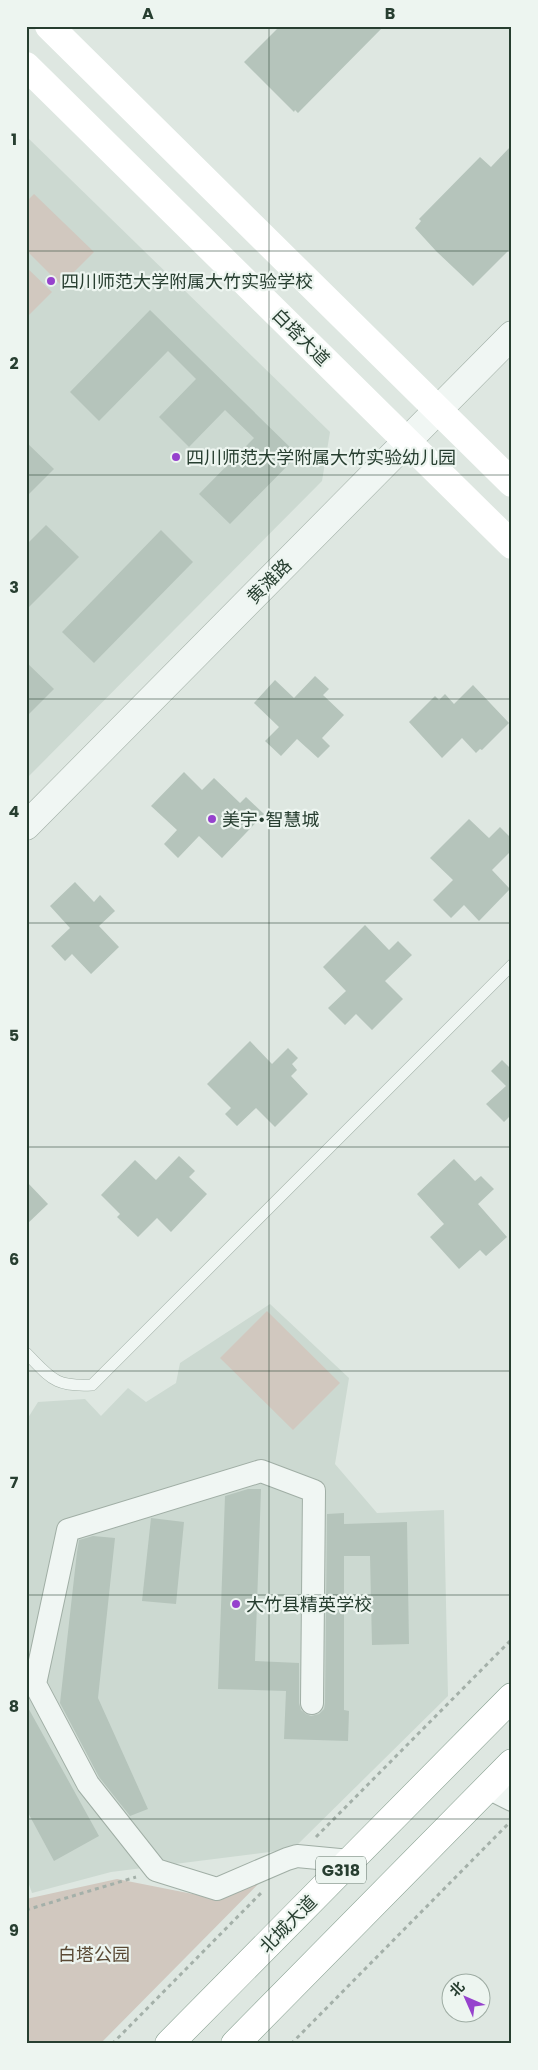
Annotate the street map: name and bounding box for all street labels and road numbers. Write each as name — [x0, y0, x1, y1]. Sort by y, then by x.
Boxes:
street label: 白塔大道 — [267, 303, 335, 371]
street label: 黄滩路 — [241, 553, 297, 609]
road number: G318 — [316, 1856, 366, 1884]
street label: 北城大道 — [254, 1890, 322, 1958]

